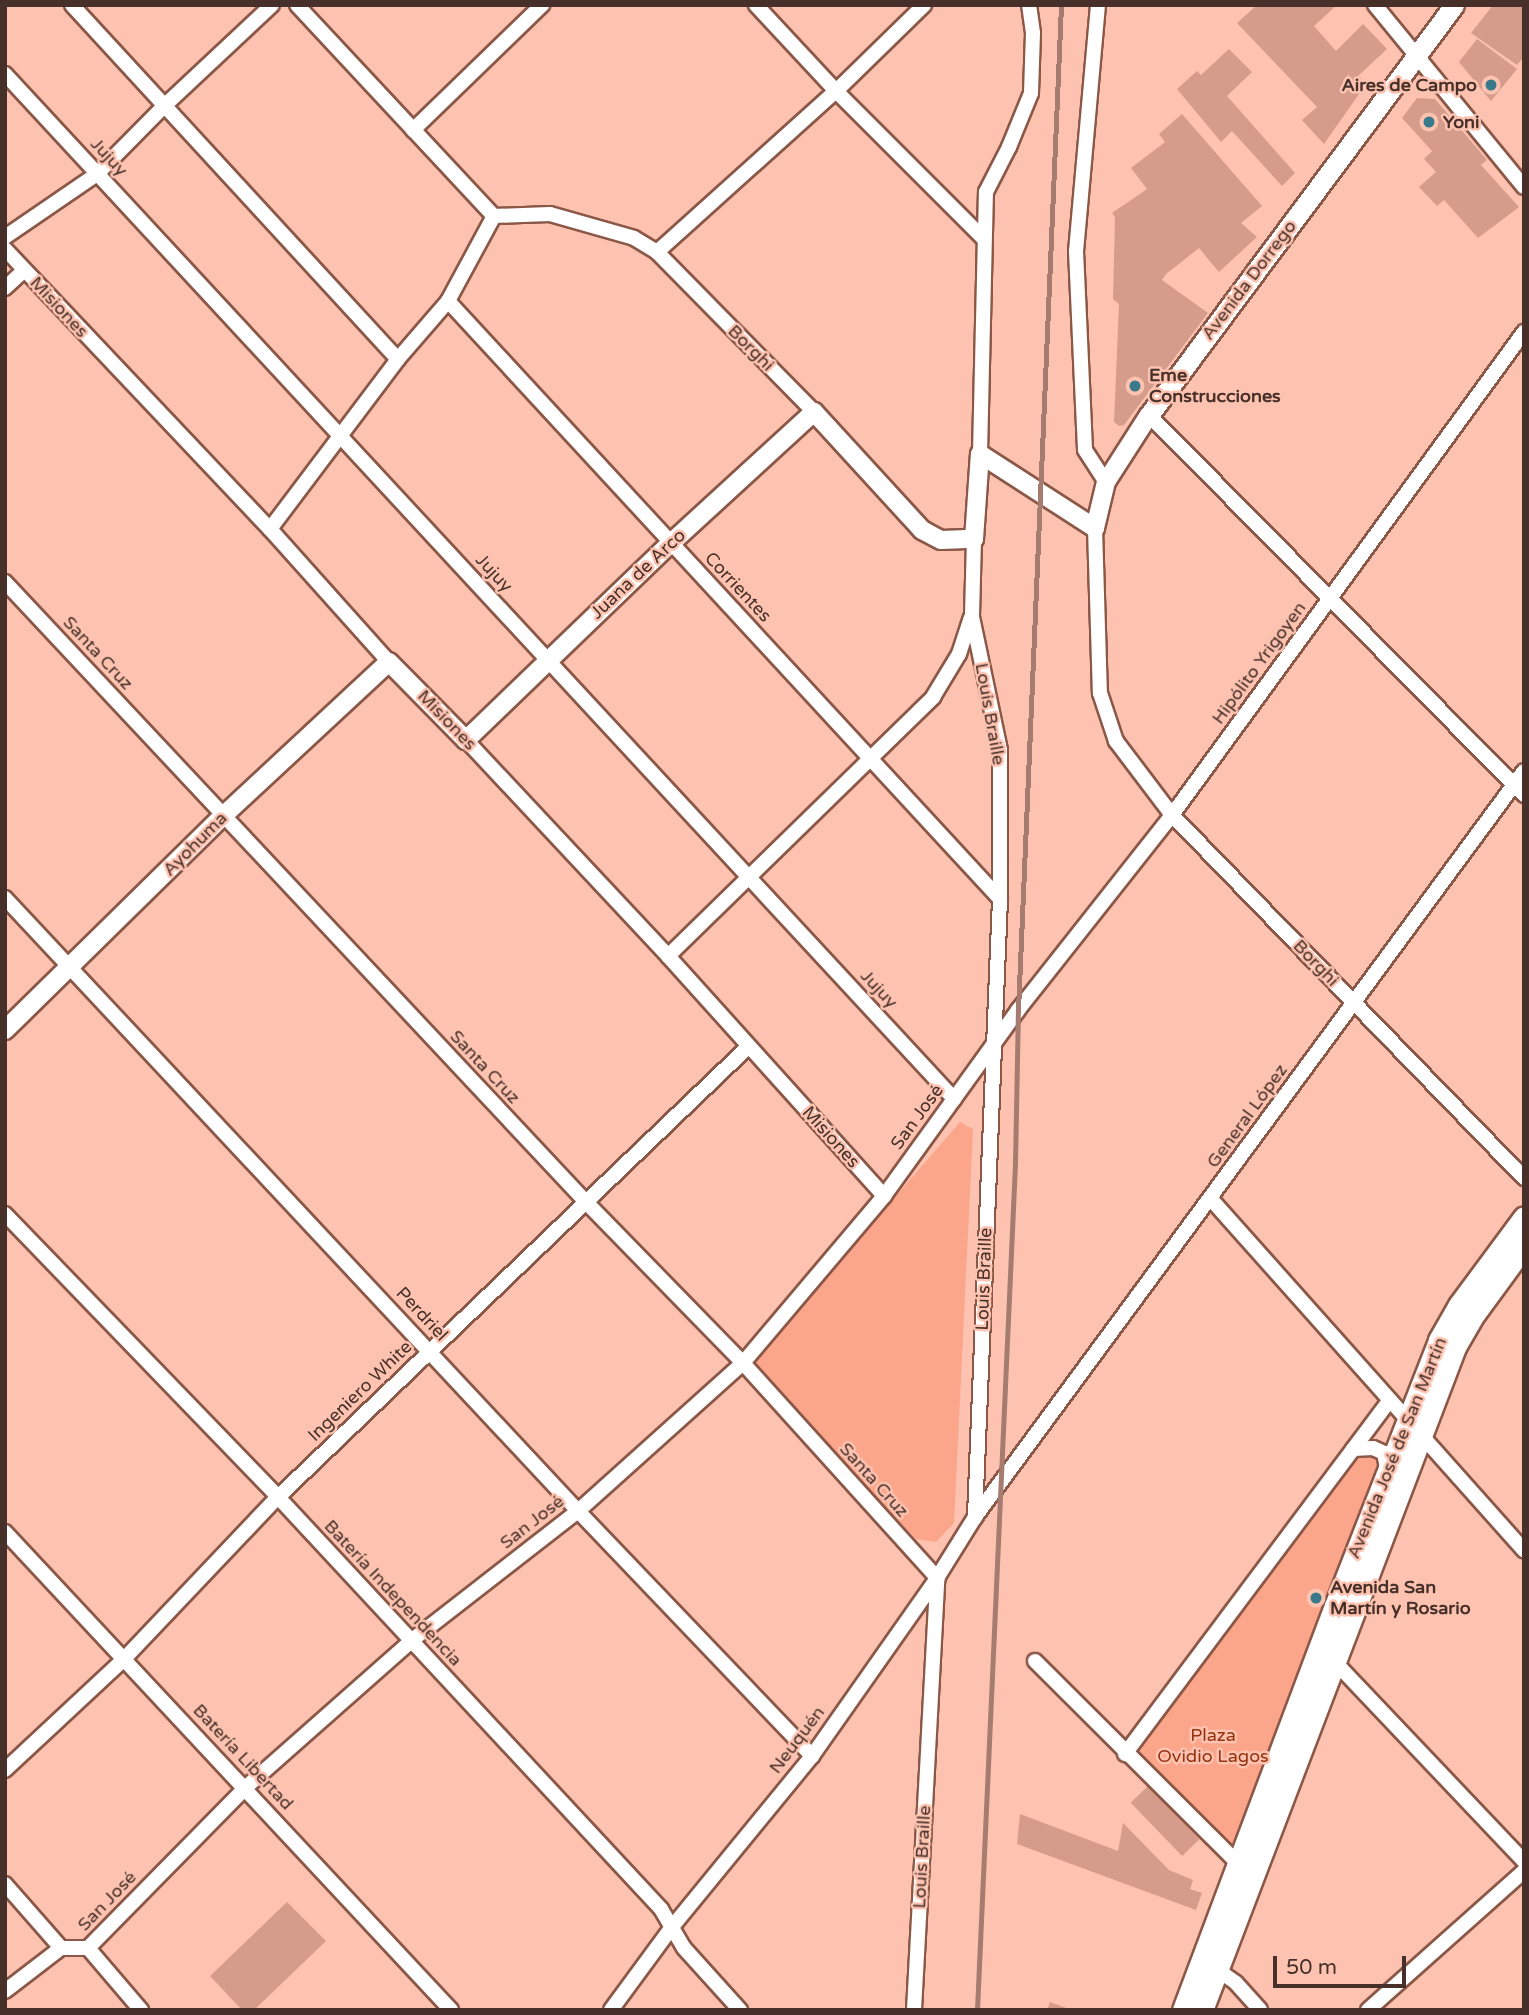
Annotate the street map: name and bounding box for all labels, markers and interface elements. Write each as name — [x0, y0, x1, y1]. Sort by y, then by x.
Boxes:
place label: Aires de Campo — [1341, 74, 1477, 96]
marker: Aires de Campo — [1483, 77, 1499, 93]
place label: Yoni — [1443, 111, 1480, 133]
marker: Yoni — [1421, 114, 1437, 130]
street label: Jujuy — [86, 133, 132, 181]
street label: Avenida Dorrego — [1197, 216, 1301, 344]
street label: Misiones — [25, 272, 93, 342]
street label: Borghi — [723, 320, 779, 376]
place label: Eme Construcciones — [1149, 365, 1281, 408]
marker: Eme Construcciones — [1127, 378, 1143, 394]
street label: Juana de Arco — [586, 525, 690, 623]
street label: Corrientes — [700, 547, 776, 627]
street label: Jujuy — [471, 549, 517, 597]
street label: Hipólito Yrigoyen — [1207, 598, 1311, 728]
street label: Santa Cruz — [58, 612, 138, 694]
street label: Louis Braille — [970, 661, 1010, 767]
street label: Misiones — [413, 685, 481, 755]
street label: Ayohuma — [158, 807, 232, 881]
street label: Borghi — [1289, 935, 1343, 991]
street label: Jujuy — [856, 965, 902, 1013]
street label: Santa Cruz — [445, 1026, 525, 1108]
street label: General López — [1202, 1060, 1292, 1172]
street label: San José — [886, 1080, 948, 1154]
street label: Misiones — [798, 1102, 864, 1172]
street label: Louis Braille — [971, 1227, 997, 1331]
street label: Perdriel — [392, 1282, 452, 1346]
street label: Avenida José de San Martín — [1343, 1334, 1451, 1562]
street label: Ingeniero White — [304, 1336, 416, 1446]
street label: Santa Cruz — [835, 1438, 913, 1522]
street label: San José — [496, 1490, 568, 1554]
street label: Batería Independencia — [320, 1515, 466, 1671]
place label: Avenida San Martín y Rosario — [1330, 1577, 1471, 1620]
marker: Avenida San Martín y Rosario — [1308, 1590, 1324, 1606]
street label: Batería Libertad — [188, 1699, 298, 1815]
street label: Neuquén — [765, 1702, 829, 1778]
park label: Plaza Ovidio Lagos — [1157, 1725, 1269, 1768]
street label: Louis Braille — [909, 1805, 935, 1909]
street label: San José — [73, 1867, 141, 1935]
scale bar — [1277, 1941, 1410, 1985]
text: 50 m — [1286, 1955, 1337, 1980]

